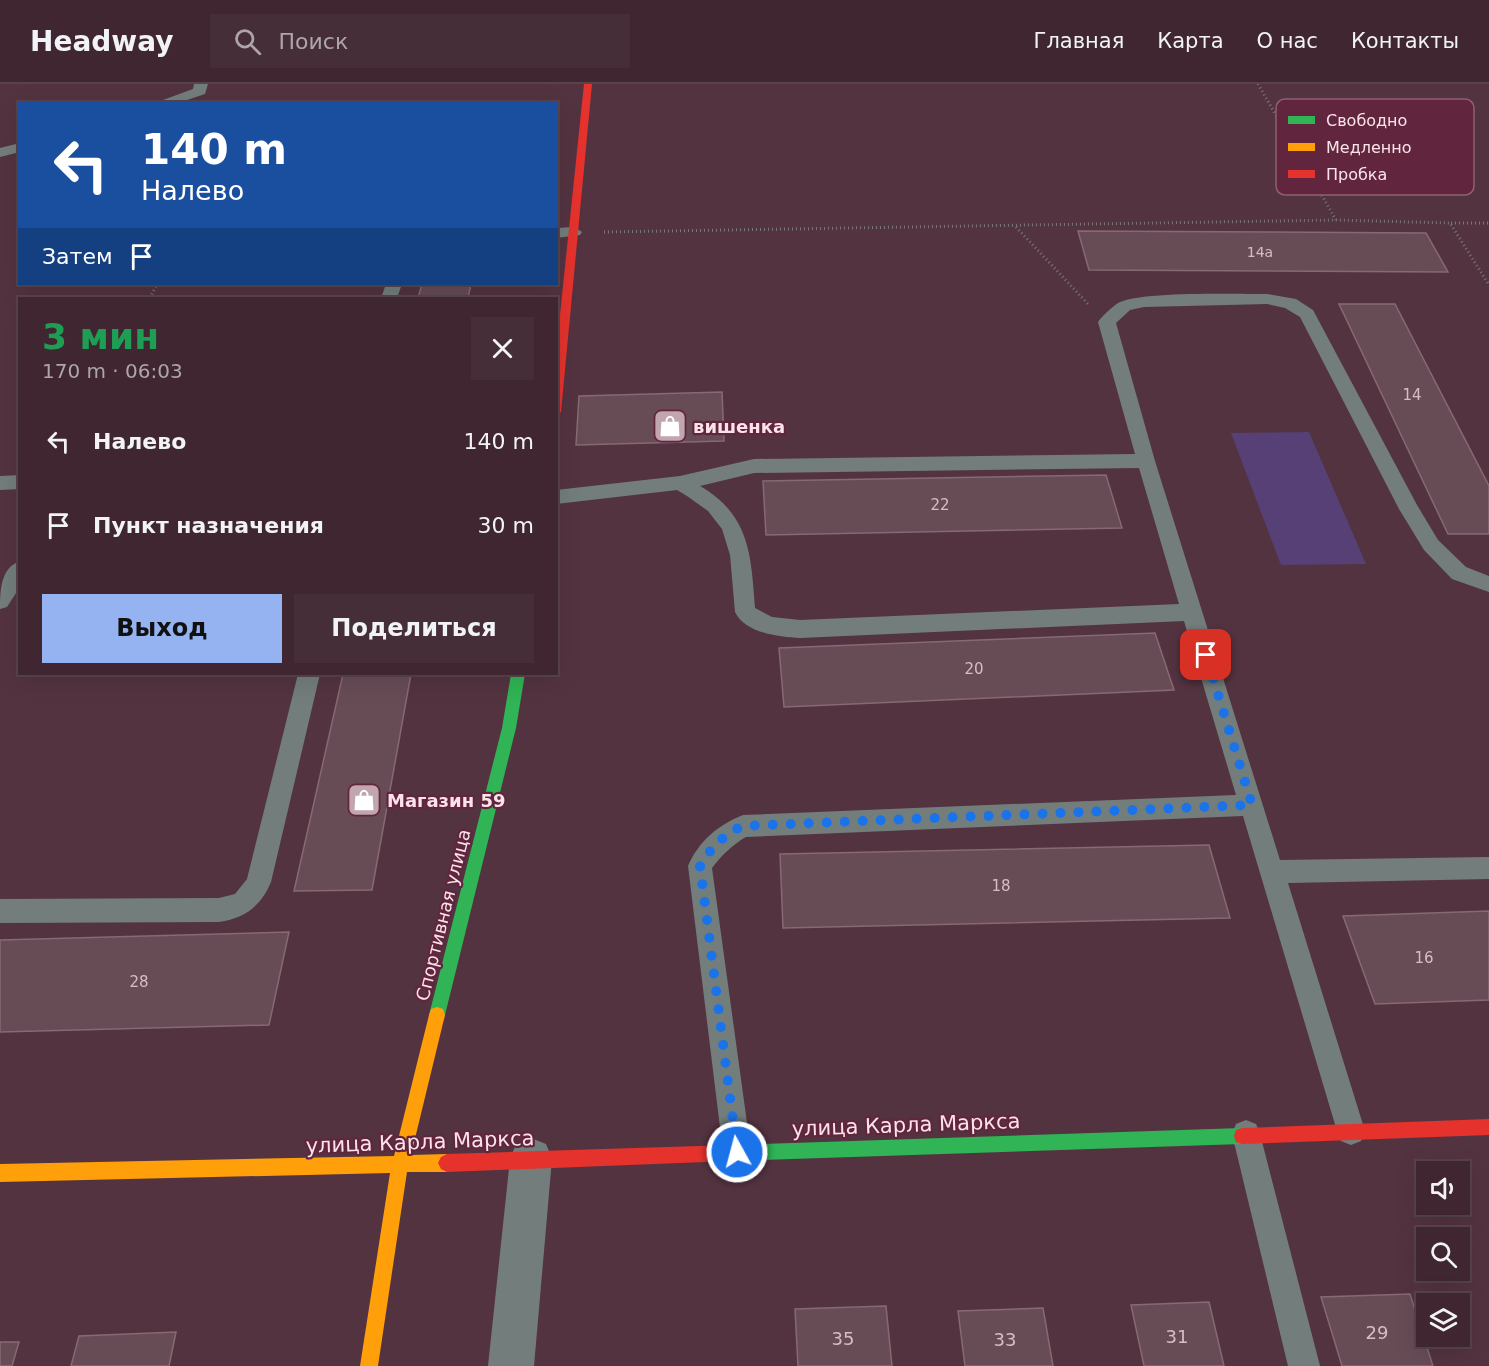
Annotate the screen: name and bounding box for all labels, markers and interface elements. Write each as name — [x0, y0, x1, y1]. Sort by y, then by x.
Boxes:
search box — [210, 14, 630, 68]
text: Headway — [30, 25, 174, 58]
icon: search — [231, 25, 264, 58]
text: Поиск — [279, 29, 348, 54]
text: Главная — [1034, 29, 1124, 53]
text: Карта — [1157, 29, 1224, 53]
text: О нас — [1257, 29, 1318, 53]
text: Контакты — [1351, 29, 1459, 53]
legend — [1276, 99, 1474, 195]
text: Свободно — [1326, 111, 1407, 130]
text: 140 m — [141, 125, 287, 174]
icon: left — [42, 126, 120, 204]
text: Медленно — [1326, 138, 1412, 157]
text: Пробка — [1326, 165, 1387, 184]
text: Налево — [141, 175, 244, 206]
icon: arrive — [125, 240, 158, 273]
text: Затем — [42, 244, 113, 269]
house number: 14а — [1247, 244, 1273, 260]
text: 3 мин — [42, 316, 159, 357]
button: close — [471, 317, 534, 380]
text: 170 m · 06:03 — [42, 359, 183, 383]
house number: 14 — [1402, 386, 1422, 404]
shop icon: вишенка — [652, 408, 688, 444]
place label: вишенка — [693, 416, 785, 437]
icon: left — [42, 425, 75, 458]
text: Налево — [93, 429, 186, 454]
text: 140 m — [464, 429, 534, 454]
house number: 22 — [930, 496, 950, 514]
icon: arrive — [42, 509, 75, 542]
text: Пункт назначения — [93, 513, 324, 538]
text: 30 m — [478, 513, 534, 538]
button: Выход — [42, 594, 282, 663]
button: Поделиться — [294, 594, 534, 663]
pin — [1180, 629, 1231, 680]
icon: arrive — [1189, 638, 1222, 671]
house number: 20 — [964, 660, 984, 678]
shop icon: Магазин 59 — [346, 782, 382, 818]
place label: Магазин 59 — [387, 790, 505, 811]
street label: Спортивная улица — [412, 827, 474, 1003]
house number: 18 — [991, 877, 1011, 895]
house number: 16 — [1414, 949, 1434, 967]
house number: 28 — [129, 973, 149, 991]
street label: улица Карла Маркса — [791, 1109, 1021, 1141]
position arrow — [705, 1120, 769, 1184]
street label: улица Карла Маркса — [305, 1126, 535, 1158]
map controls — [1416, 1161, 1470, 1347]
button: sound — [1416, 1161, 1470, 1215]
button: search — [1416, 1227, 1470, 1281]
button: layers — [1416, 1293, 1470, 1347]
house number: 29 — [1366, 1322, 1388, 1343]
house number: 31 — [1166, 1326, 1188, 1347]
house number: 35 — [832, 1328, 854, 1349]
house number: 33 — [994, 1329, 1016, 1350]

